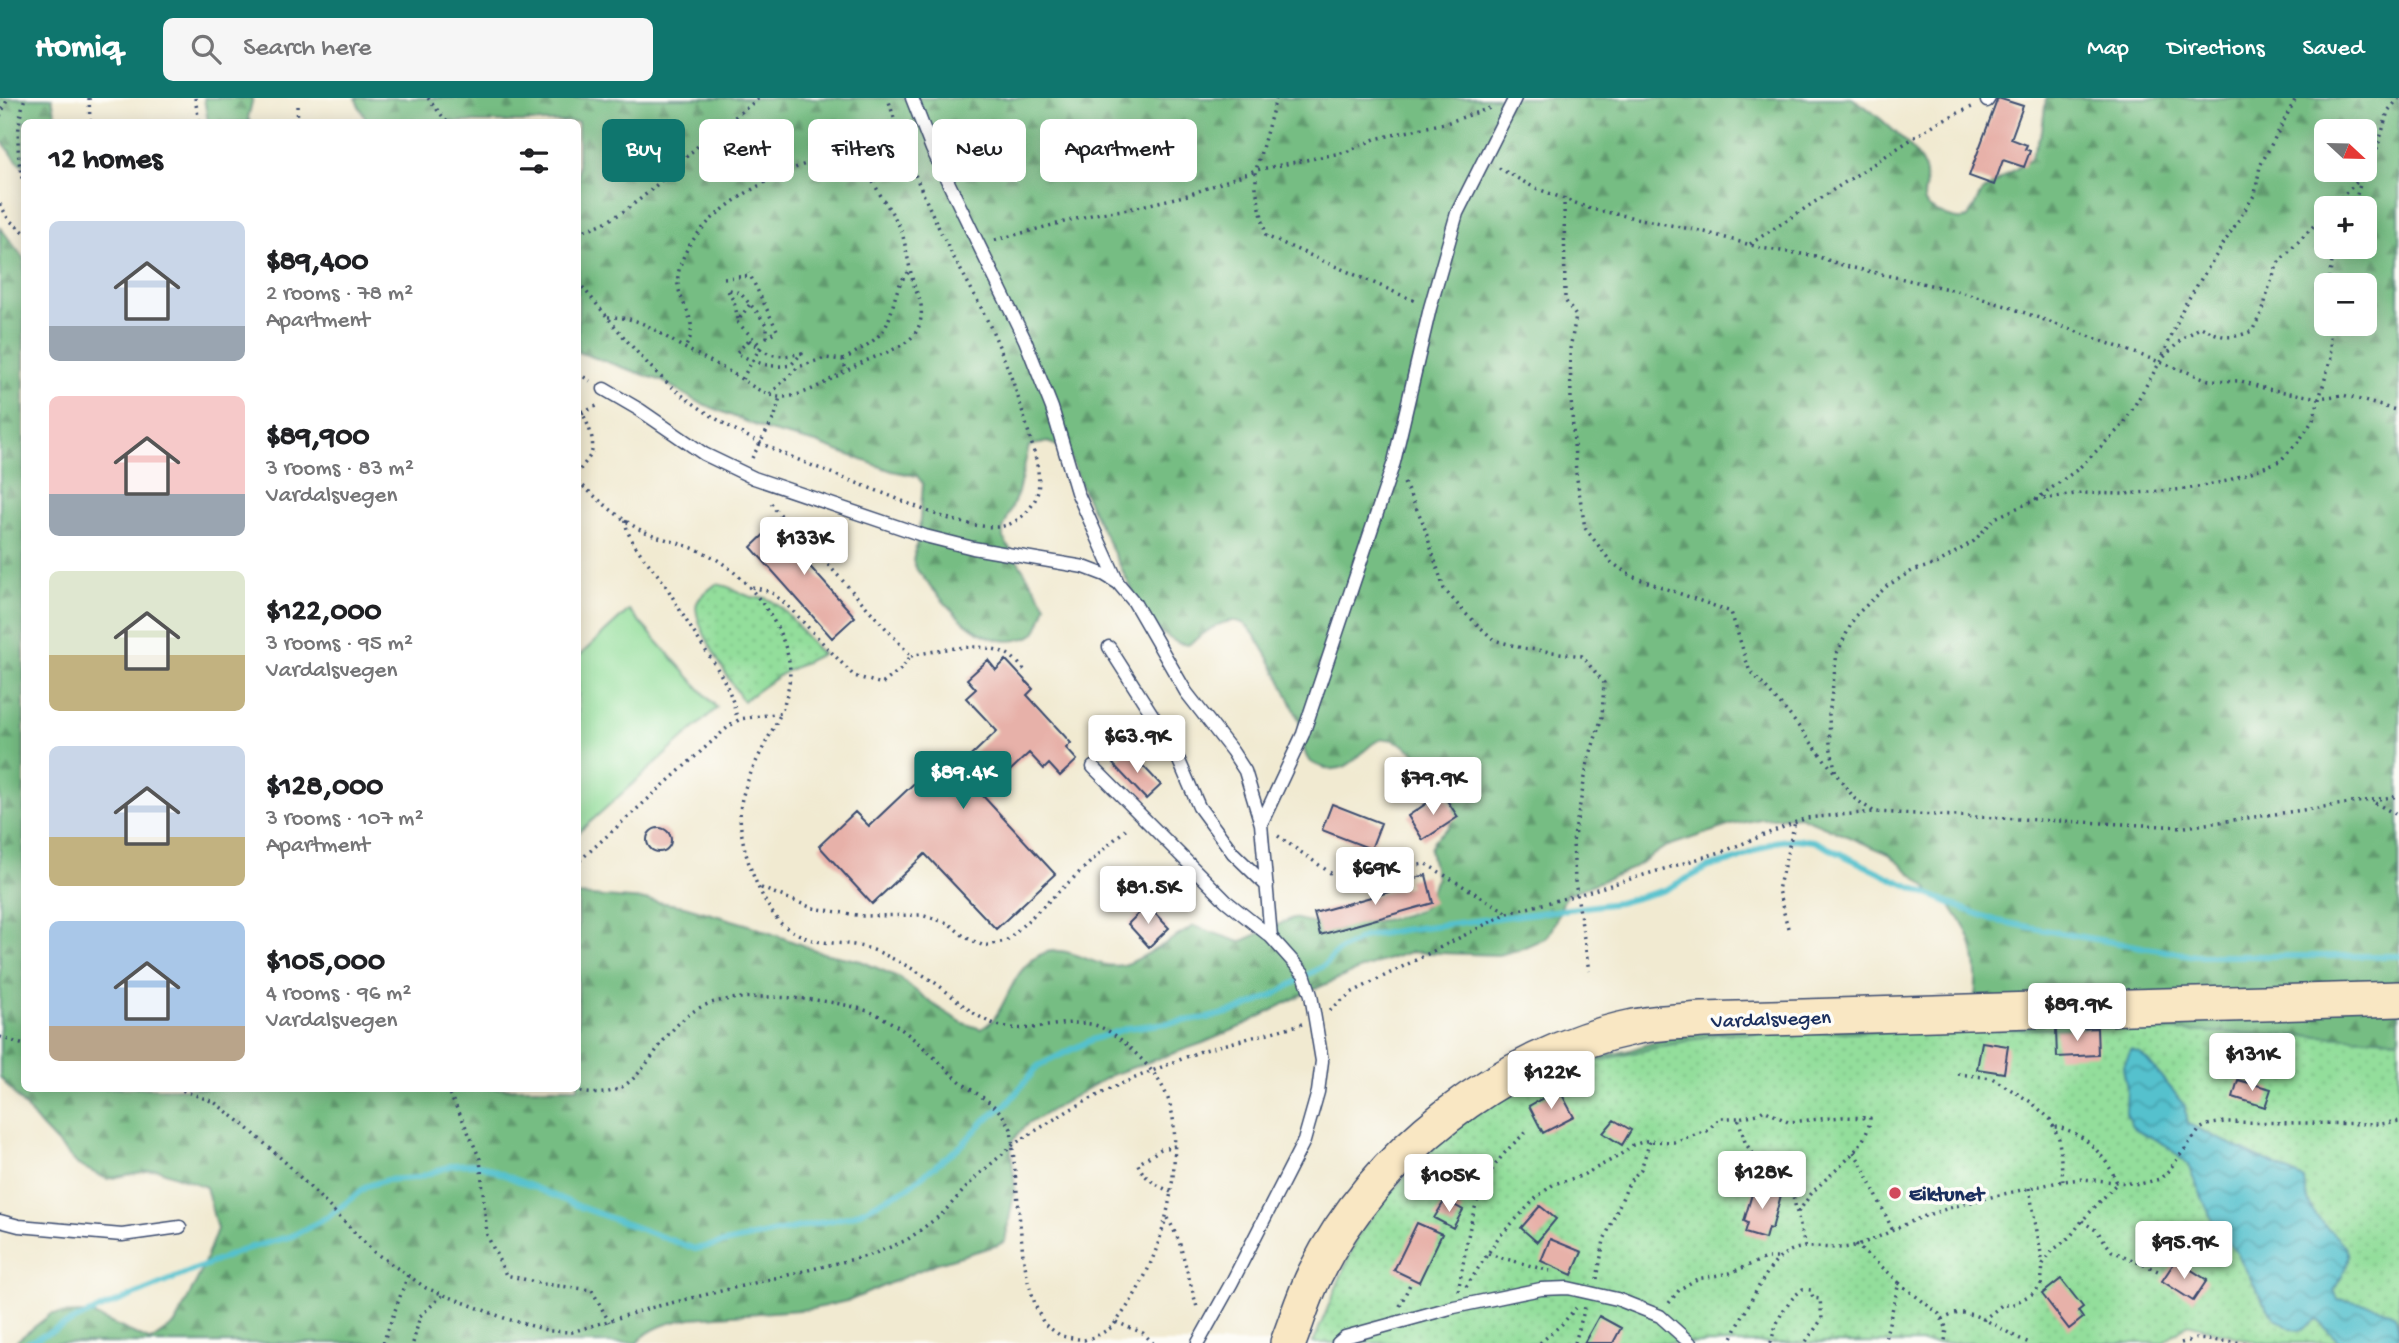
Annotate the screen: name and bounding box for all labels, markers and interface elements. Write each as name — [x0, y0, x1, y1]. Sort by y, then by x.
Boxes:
search box — [163, 18, 653, 81]
text: Homiq — [35, 30, 121, 68]
icon: search — [187, 30, 225, 68]
text: Search here — [243, 34, 371, 65]
text: Map — [2087, 35, 2129, 64]
text: Directions — [2167, 35, 2265, 64]
text: Saved — [2303, 35, 2364, 64]
chip: Buy — [602, 119, 685, 182]
chip: Rent — [699, 119, 794, 182]
chip: Filters — [808, 119, 918, 182]
chip: New — [932, 119, 1026, 182]
chip: Apartment — [1040, 119, 1197, 182]
north arrow — [2314, 119, 2376, 182]
map controls — [2314, 119, 2377, 336]
icon: filters — [515, 142, 553, 180]
text: 12 homes — [49, 144, 162, 179]
button: + — [2314, 196, 2377, 259]
text: $89,400 — [266, 246, 369, 281]
icon: home — [105, 249, 189, 333]
button: − — [2314, 273, 2377, 336]
text: 2 rooms · 78 m² — [266, 281, 413, 308]
text: Apartment — [266, 308, 370, 335]
text: $89,900 — [266, 421, 369, 456]
icon: home — [105, 424, 189, 508]
text: 3 rooms · 83 m² — [266, 456, 414, 483]
text: Vardalsvegen — [266, 483, 397, 510]
pin: $133K — [755, 518, 853, 577]
text: $133K — [776, 526, 832, 553]
text: $122,000 — [266, 596, 382, 631]
icon: home — [105, 599, 189, 683]
text: 3 rooms · 95 m² — [266, 631, 413, 658]
text: Vardalsvegen — [266, 658, 397, 685]
pin: $63.9K — [1080, 716, 1194, 775]
text: $63.9K — [1104, 724, 1170, 751]
pin: $89.4K — [906, 752, 1020, 811]
pin: $79.9K — [1376, 758, 1490, 817]
text: $89.4K — [930, 760, 996, 787]
text: $79.9K — [1400, 766, 1466, 793]
text: $128,000 — [266, 771, 383, 806]
icon: home — [105, 774, 189, 858]
text: 3 rooms · 107 m² — [266, 806, 424, 833]
text: Apartment — [266, 833, 370, 860]
pin: $69K — [1334, 848, 1416, 907]
text: $69K — [1352, 856, 1398, 883]
pin: $81.5K — [1091, 866, 1205, 926]
text: $81.5K — [1116, 875, 1180, 902]
text: $105,000 — [266, 946, 385, 981]
icon: home — [105, 949, 189, 1033]
text: 4 rooms · 96 m² — [266, 981, 411, 1008]
pin: $89.9K — [2020, 984, 2134, 1043]
text: $89.9K — [2044, 992, 2110, 1019]
street label: Vardalsvegen — [1710, 1007, 1832, 1036]
text: Vardalsvegen — [266, 1008, 397, 1035]
pin: $131K — [2203, 1034, 2301, 1093]
text: $131K — [2225, 1042, 2279, 1069]
pin: $122K — [1502, 1052, 1600, 1111]
text: $122K — [1524, 1060, 1578, 1087]
pin: $128K — [1713, 1152, 1811, 1211]
pin: $105K — [1400, 1154, 1498, 1214]
text: $128K — [1734, 1160, 1790, 1187]
text: $105K — [1420, 1163, 1478, 1190]
place label: Eiktunet — [1909, 1184, 1986, 1209]
marker: Eiktunet — [1887, 1185, 1903, 1201]
pin: $95.9K — [2127, 1222, 2241, 1281]
text: $95.9K — [2151, 1230, 2217, 1257]

